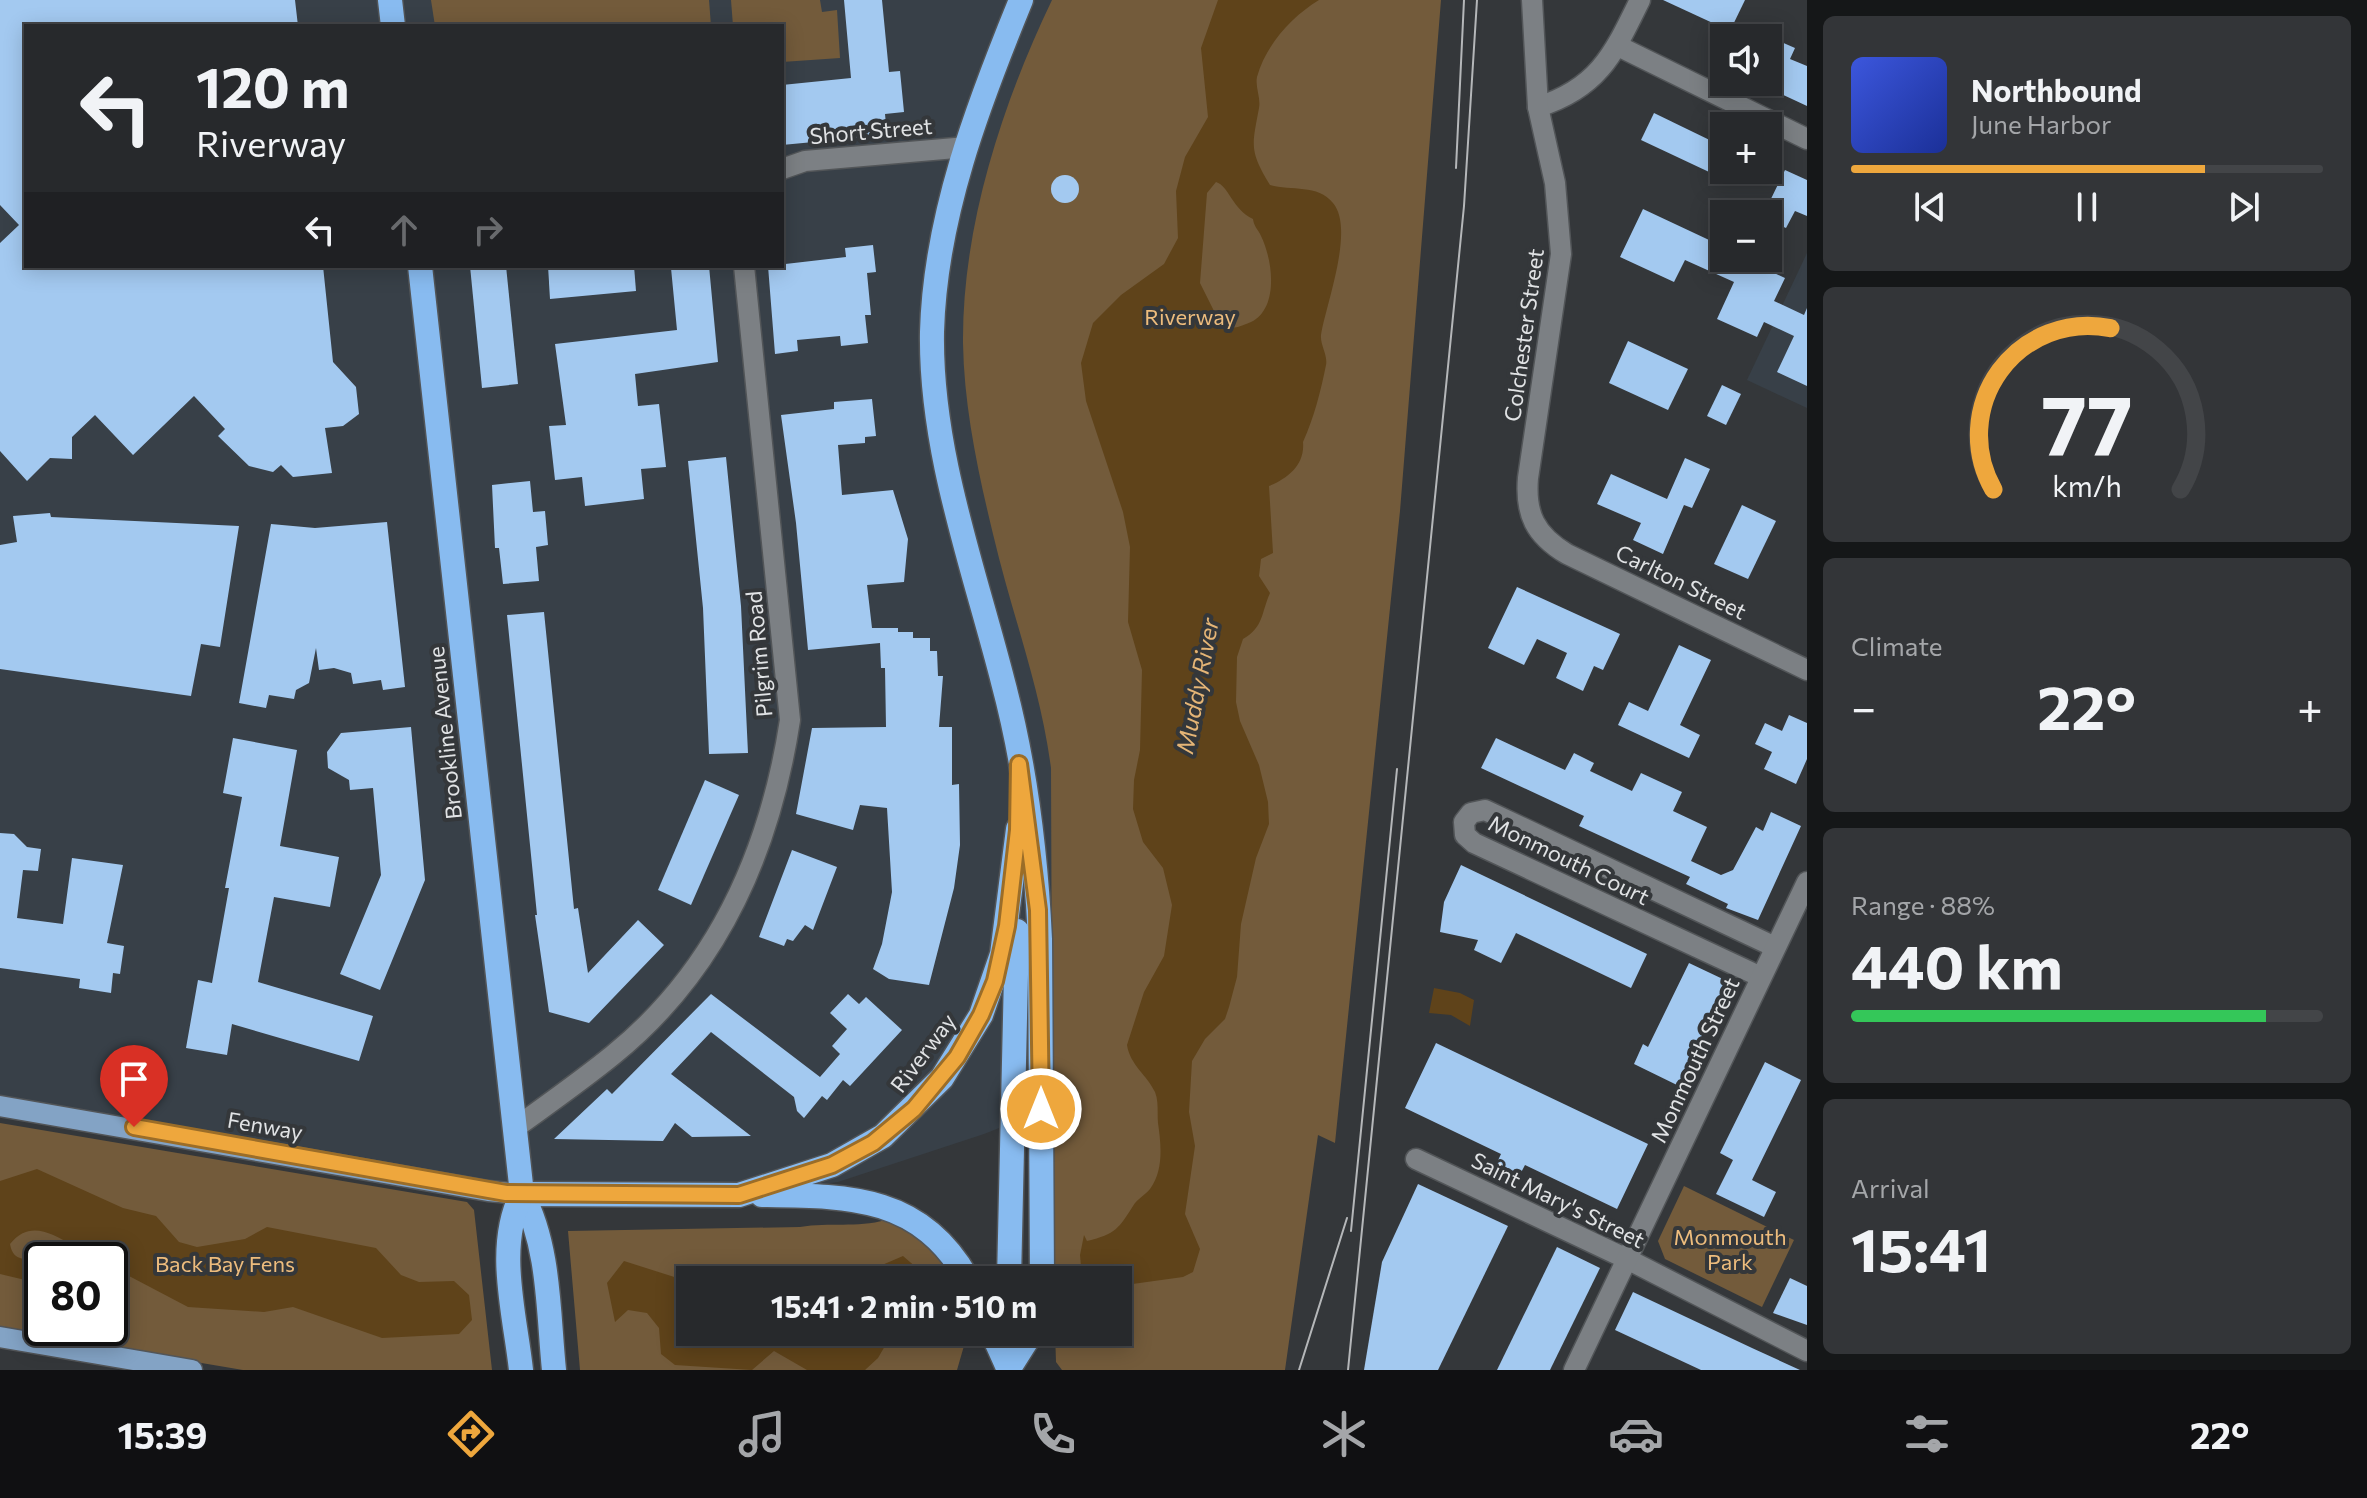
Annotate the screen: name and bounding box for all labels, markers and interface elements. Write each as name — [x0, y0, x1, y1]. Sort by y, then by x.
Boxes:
map controls — [1710, 24, 1782, 272]
button: sound — [1710, 24, 1782, 96]
text: 120 m — [196, 51, 350, 120]
icon: left — [64, 56, 168, 160]
text: Northbound — [1971, 71, 2142, 108]
text: June Harbor — [1971, 108, 2111, 139]
street label: Short Street — [809, 112, 933, 149]
button: + — [1710, 112, 1782, 184]
text: Riverway — [196, 120, 346, 164]
icon: previous — [1908, 185, 1952, 229]
icon: pause — [2065, 185, 2109, 229]
icon: next — [2222, 185, 2266, 229]
button: − — [1710, 200, 1782, 272]
icon: left — [298, 208, 342, 252]
icon: ahead — [382, 208, 426, 252]
icon: right — [466, 208, 510, 252]
street label: Colchester Street — [1498, 247, 1549, 423]
park label: Riverway — [1144, 303, 1236, 330]
text: 77 — [2041, 371, 2133, 473]
text: km/h — [2052, 468, 2122, 503]
street label: Carlton Street — [1612, 538, 1751, 625]
street label: Pilgrim Road — [740, 590, 777, 718]
water label: Muddy River — [1169, 614, 1224, 756]
text: Climate — [1851, 630, 1943, 661]
street label: Brookline Avenue — [422, 645, 467, 821]
text: 22° — [2037, 669, 2136, 742]
text: − — [1851, 679, 1876, 733]
text: + — [2297, 679, 2323, 733]
street label: Monmouth Court — [1484, 809, 1654, 910]
text: Range · 88% — [1851, 889, 1995, 920]
text: 440 km — [1851, 928, 2063, 1001]
street label: Monmouth Street — [1644, 973, 1745, 1147]
street label: Riverway — [884, 1008, 961, 1097]
pin — [100, 1045, 168, 1127]
icon: arrive — [112, 1057, 156, 1101]
position arrow — [999, 1067, 1083, 1151]
street label: Fenway — [225, 1106, 305, 1145]
street label: Saint Mary's Street — [1467, 1146, 1649, 1253]
text: Arrival — [1851, 1172, 1930, 1203]
text: 15:41 — [1851, 1211, 1991, 1284]
park label: Monmouth Park — [1673, 1223, 1787, 1275]
speed limit sign: 80 — [24, 1242, 128, 1346]
park label: Back Bay Fens — [155, 1250, 295, 1277]
text: 15:41 · 2 min · 510 m — [771, 1287, 1037, 1324]
icon: directions — [443, 1406, 499, 1462]
icon: music — [734, 1406, 790, 1462]
icon: phone — [1025, 1406, 1081, 1462]
icon: climate — [1316, 1406, 1372, 1462]
icon: car — [1608, 1406, 1664, 1462]
icon: filters — [1899, 1406, 1955, 1462]
text: 15:39 — [118, 1412, 208, 1456]
text: 22° — [2190, 1412, 2249, 1456]

